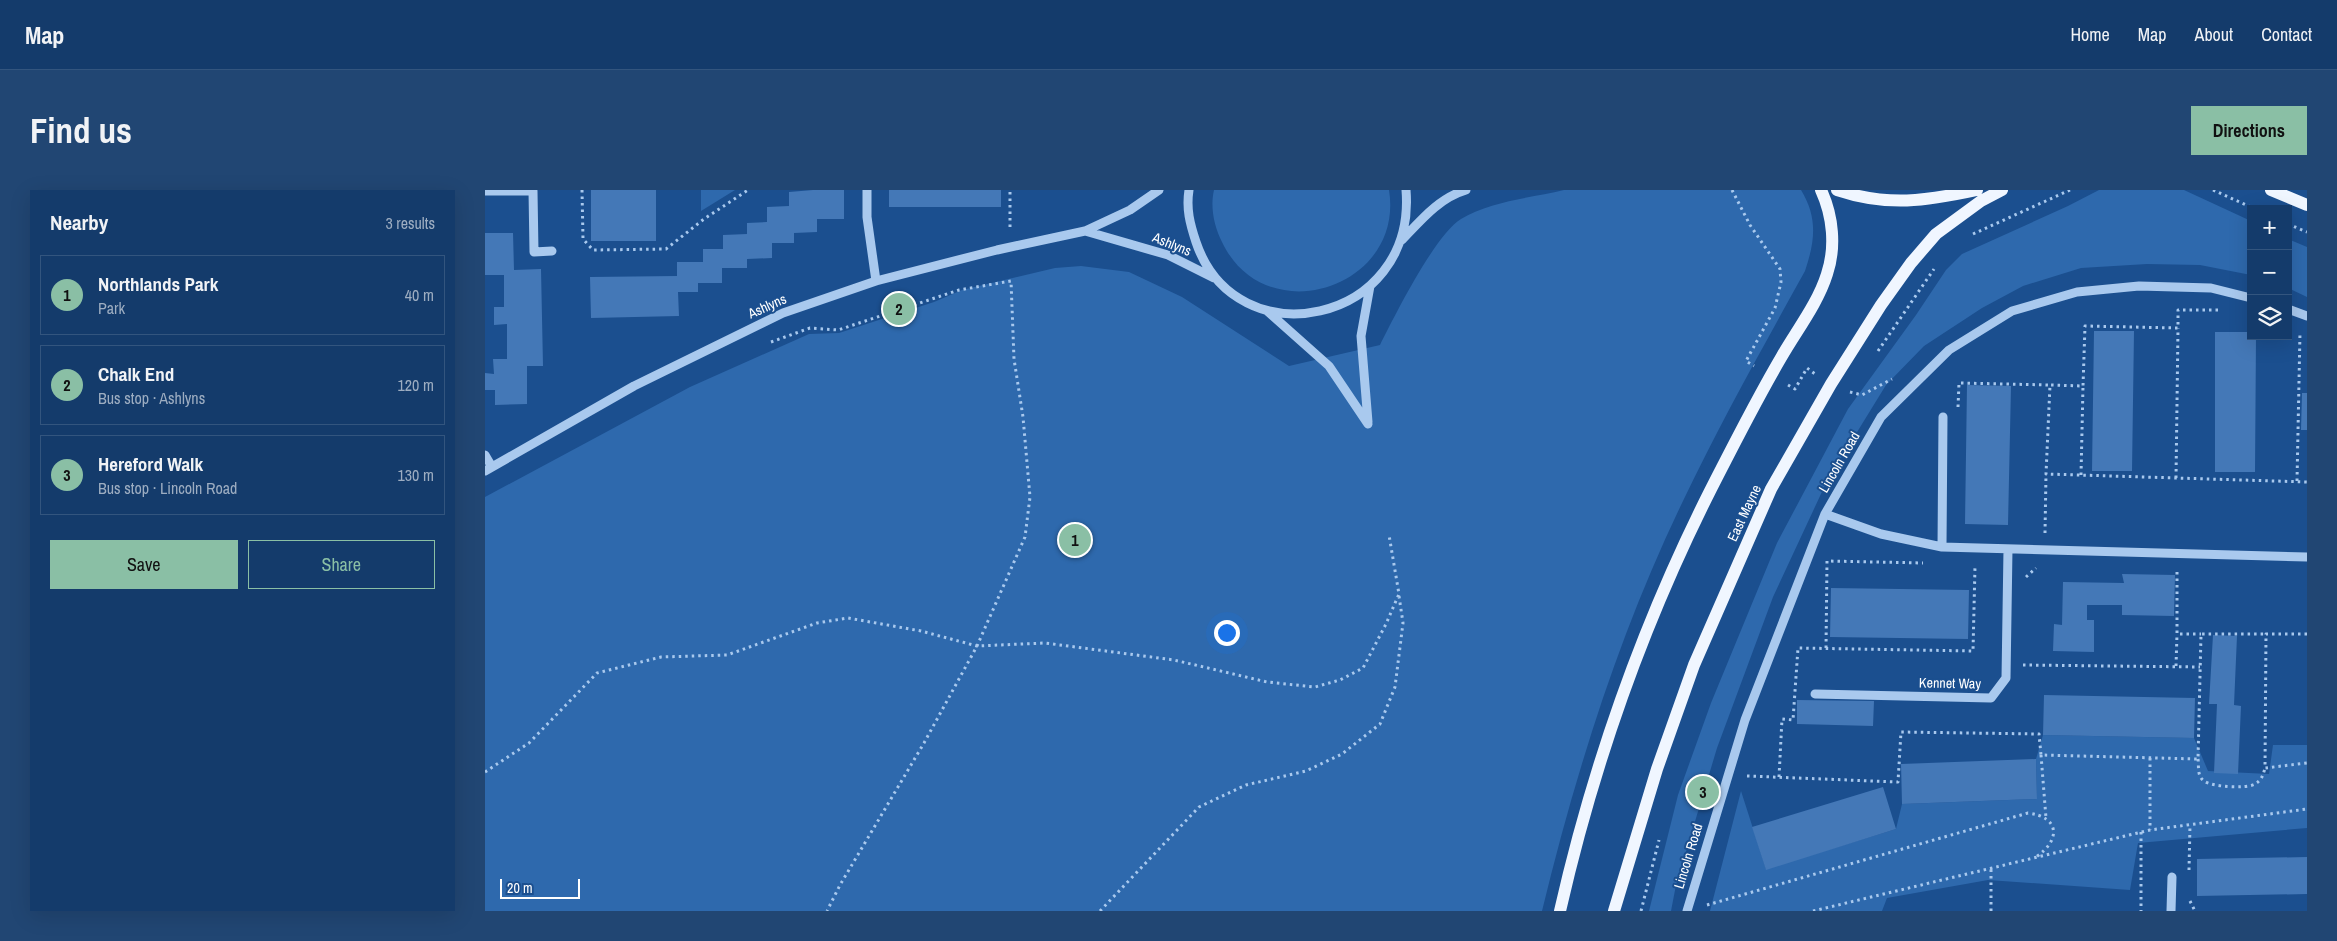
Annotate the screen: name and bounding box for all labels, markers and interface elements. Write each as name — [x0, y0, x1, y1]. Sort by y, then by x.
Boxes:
text: Map — [25, 19, 64, 51]
text: Home — [2070, 22, 2110, 47]
text: Map — [2138, 22, 2167, 47]
text: About — [2195, 22, 2233, 47]
text: Contact — [2261, 22, 2312, 47]
button: Directions — [2191, 106, 2307, 155]
text: Find us — [30, 107, 132, 154]
map controls — [2247, 205, 2292, 340]
button: + — [2247, 205, 2292, 250]
text: Nearby — [50, 208, 108, 237]
text: 3 results — [385, 212, 435, 234]
street label: Ashlyns — [1149, 228, 1194, 260]
button: − — [2247, 250, 2292, 295]
text: Northlands Park — [98, 271, 218, 297]
text: 1 — [63, 284, 71, 306]
text: 40 m — [405, 284, 434, 306]
street label: Ashlyns — [744, 290, 789, 323]
pin: 2 — [883, 290, 915, 328]
button: layers — [2247, 295, 2292, 340]
text: Park — [98, 297, 125, 319]
text: Chalk End — [98, 361, 174, 387]
text: 2 — [63, 374, 71, 396]
text: 120 m — [398, 374, 434, 396]
text: Bus stop · Ashlyns — [98, 387, 205, 409]
street label: Lincoln Road — [1814, 428, 1864, 496]
text: Hereford Walk — [98, 451, 203, 477]
text: 3 — [63, 464, 71, 486]
text: 130 m — [398, 464, 434, 486]
text: Bus stop · Lincoln Road — [98, 477, 237, 499]
street label: East Mayne — [1723, 482, 1765, 544]
pin: 1 — [1059, 521, 1091, 559]
button: Save — [50, 540, 238, 589]
button: Share — [248, 540, 435, 589]
your location — [1214, 620, 1240, 646]
street label: Kennet Way — [1919, 673, 1981, 693]
pin: 3 — [1687, 773, 1719, 811]
street label: Lincoln Road — [1670, 821, 1706, 891]
scale bar — [500, 876, 580, 899]
text: 20 m — [507, 879, 533, 897]

